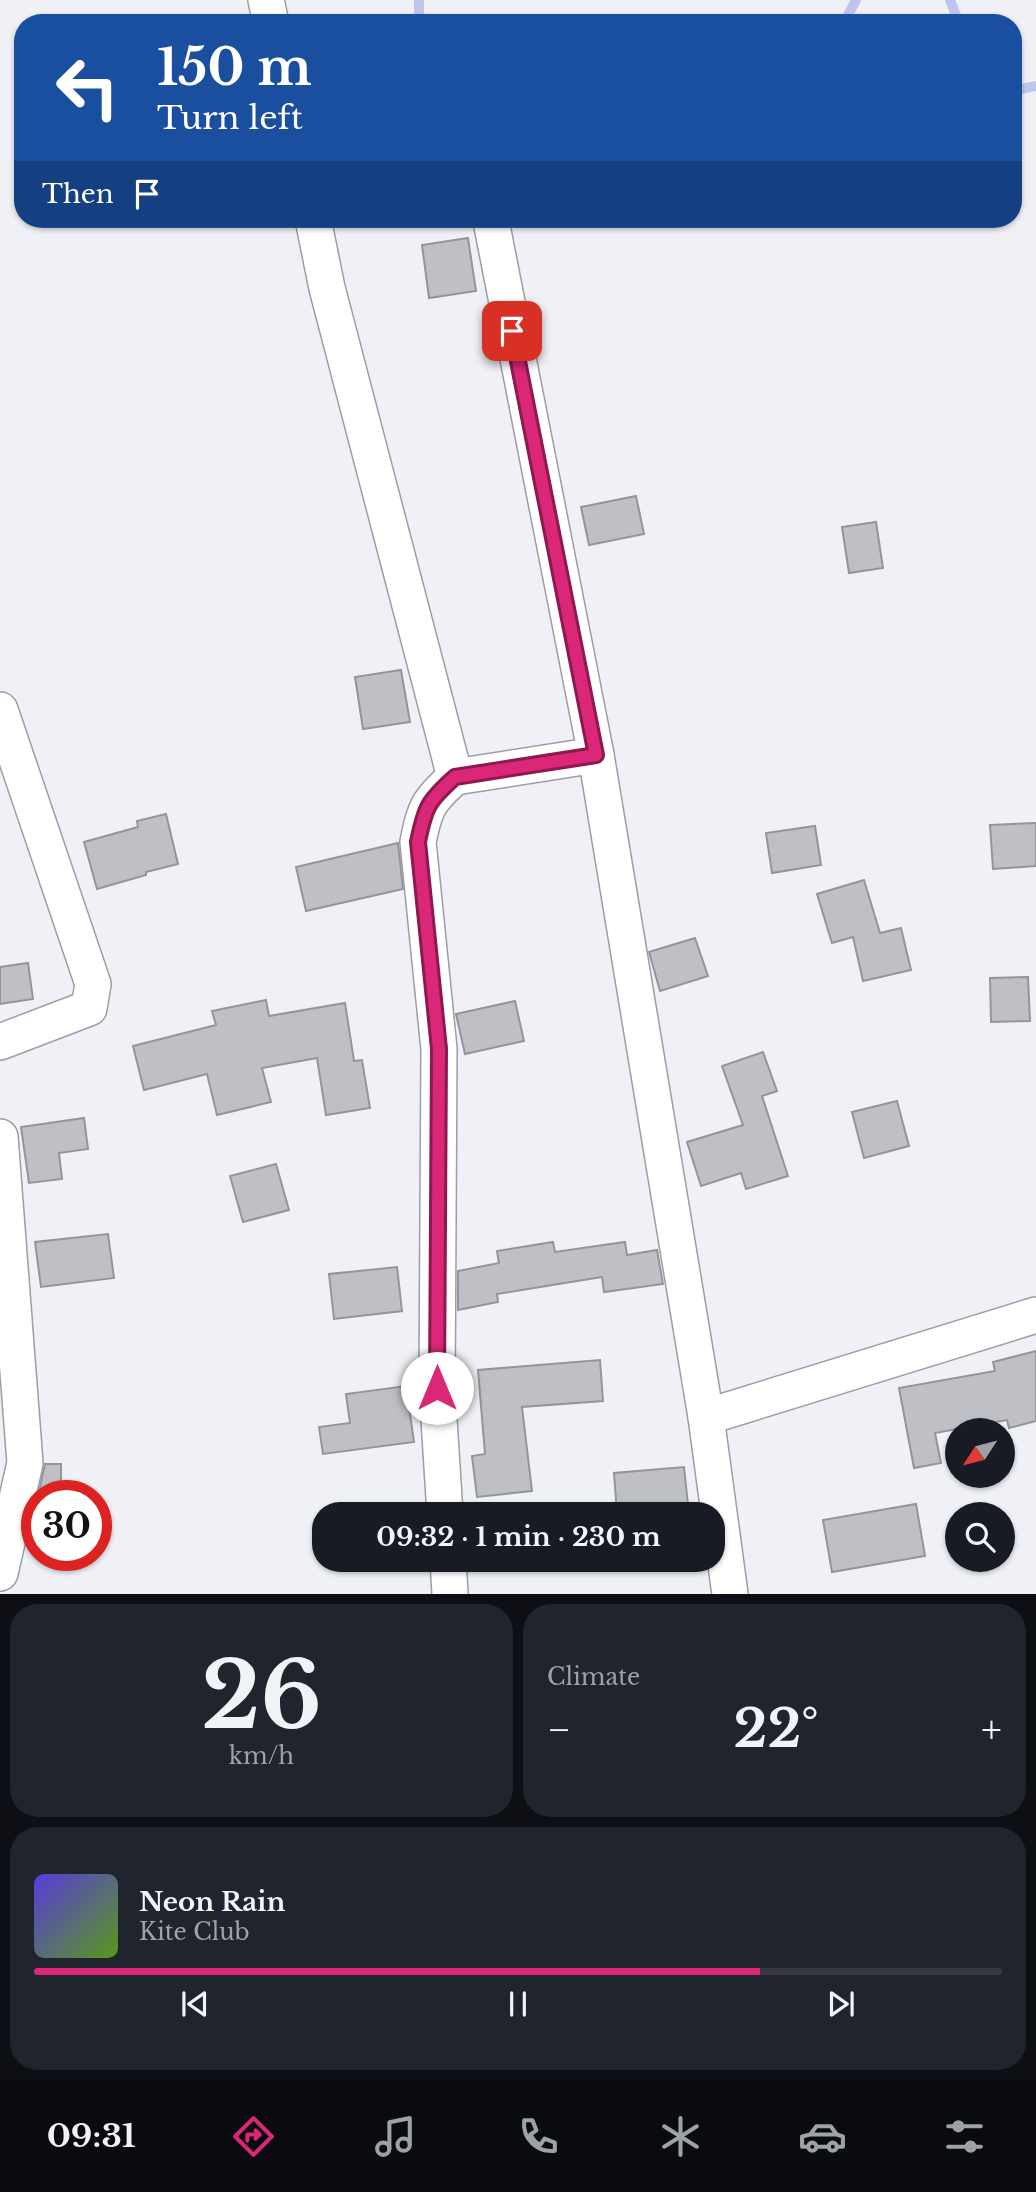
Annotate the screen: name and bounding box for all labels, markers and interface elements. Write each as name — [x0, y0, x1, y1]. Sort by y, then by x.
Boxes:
text: 150 m — [157, 37, 312, 98]
icon: left — [42, 42, 133, 133]
text: Turn left — [157, 98, 303, 138]
icon: arrive — [128, 175, 166, 213]
text: Then — [42, 178, 114, 210]
pin — [482, 301, 542, 361]
icon: arrive — [493, 312, 531, 350]
position arrow — [400, 1351, 474, 1425]
north arrow — [945, 1418, 1015, 1488]
map controls — [945, 1418, 1015, 1572]
speed limit sign: 30 — [21, 1480, 112, 1571]
button: search — [945, 1502, 1015, 1572]
text: 09:32 · 1 min · 230 m — [376, 1521, 661, 1553]
text: 26 — [201, 1640, 322, 1753]
text: Climate — [547, 1663, 640, 1691]
text: 22° — [734, 1697, 819, 1761]
text: − — [547, 1706, 571, 1753]
text: + — [981, 1706, 1002, 1753]
text: km/h — [229, 1742, 294, 1770]
text: Neon Rain — [139, 1886, 285, 1918]
text: Kite Club — [139, 1918, 250, 1946]
icon: previous — [176, 1985, 214, 2023]
icon: pause — [499, 1985, 537, 2023]
icon: next — [822, 1985, 860, 2023]
icon: directions — [229, 2112, 278, 2161]
icon: music — [371, 2112, 420, 2161]
icon: phone — [514, 2112, 563, 2161]
icon: climate — [656, 2112, 705, 2161]
icon: car — [798, 2112, 847, 2161]
icon: filters — [940, 2112, 989, 2161]
text: 09:31 — [47, 2116, 136, 2156]

